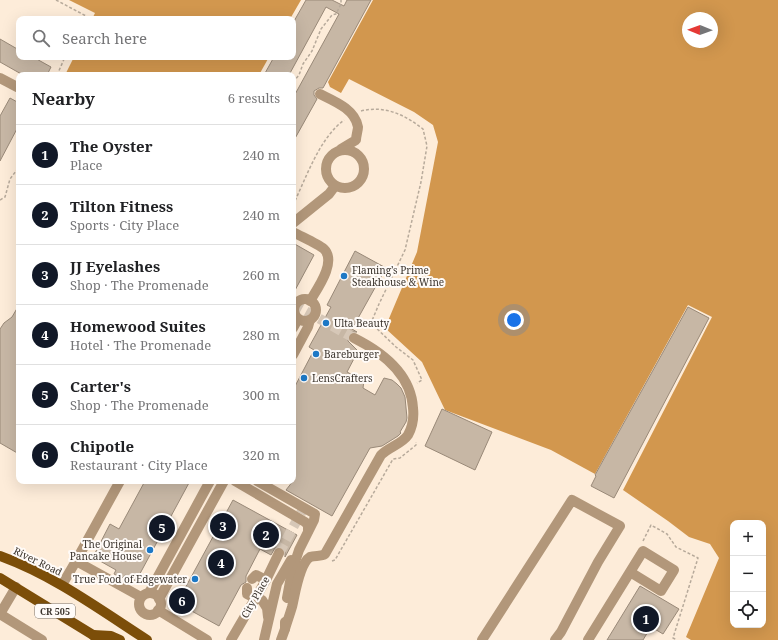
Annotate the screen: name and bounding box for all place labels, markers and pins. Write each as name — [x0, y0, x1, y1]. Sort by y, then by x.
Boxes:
place label: Flaming’s Prime Steakhouse & Wine — [352, 263, 444, 289]
marker: Flaming’s Prime Steakhouse & Wine — [339, 271, 349, 281]
place label: Ulta Beauty — [334, 316, 389, 330]
marker: Ulta Beauty — [321, 318, 331, 328]
place label: Bareburger — [324, 347, 379, 361]
marker: Bareburger — [311, 349, 321, 359]
place label: LensCrafters — [312, 371, 373, 385]
marker: LensCrafters — [299, 373, 309, 383]
pin: 3 — [210, 511, 236, 541]
pin: 5 — [149, 513, 175, 543]
pin: 2 — [253, 520, 279, 550]
place label: The Original Pancake House — [70, 537, 142, 563]
marker: The Original Pancake House — [145, 545, 155, 555]
pin: 4 — [208, 548, 234, 578]
place label: True Food of Edgewater — [73, 572, 187, 586]
marker: True Food of Edgewater — [190, 574, 200, 584]
pin: 6 — [169, 586, 195, 616]
pin: 1 — [633, 604, 659, 634]

